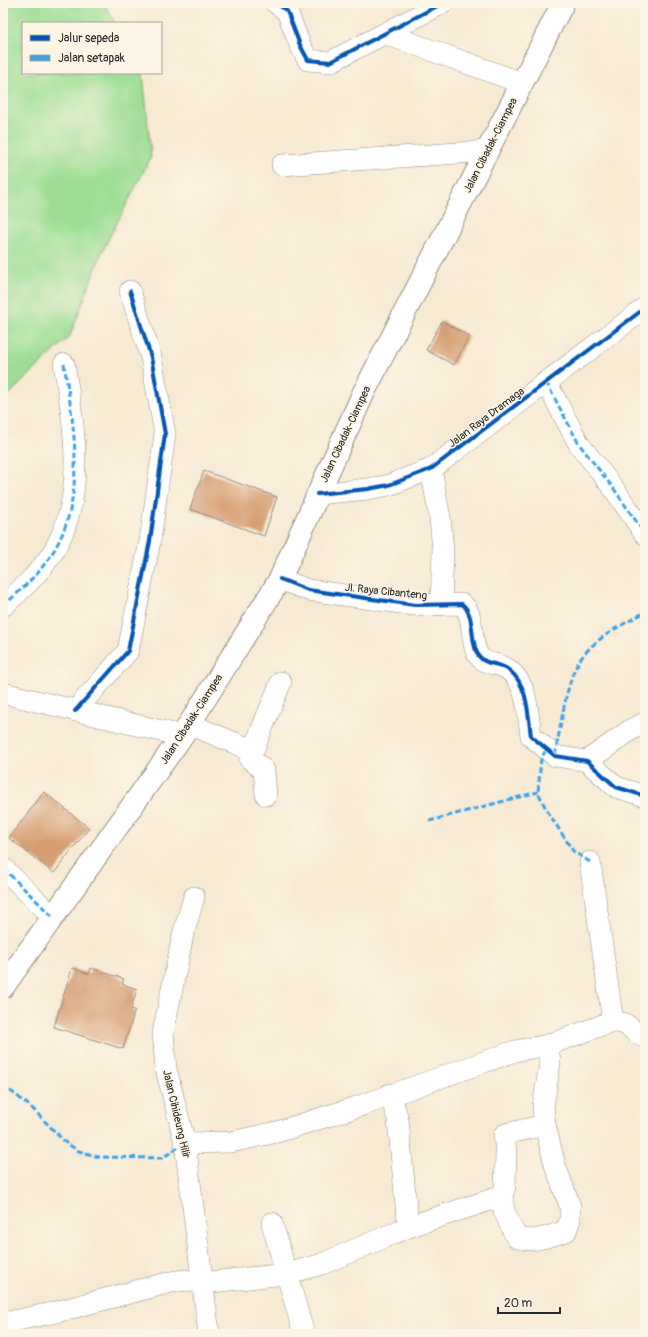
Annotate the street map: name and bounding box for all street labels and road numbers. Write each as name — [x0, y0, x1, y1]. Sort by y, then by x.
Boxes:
street label: Jalan Cibadak-Ciampea — [461, 96, 520, 195]
street label: Jalan Cibadak-Ciampea — [317, 384, 373, 484]
street label: Jalan Raya Dramaga — [446, 385, 527, 450]
street label: Jl. Raya Cibanteng — [344, 581, 428, 602]
street label: Jalan Cibadak-Ciampea — [157, 672, 225, 767]
street label: Jalan Cihideung Hilir — [160, 1069, 193, 1160]

